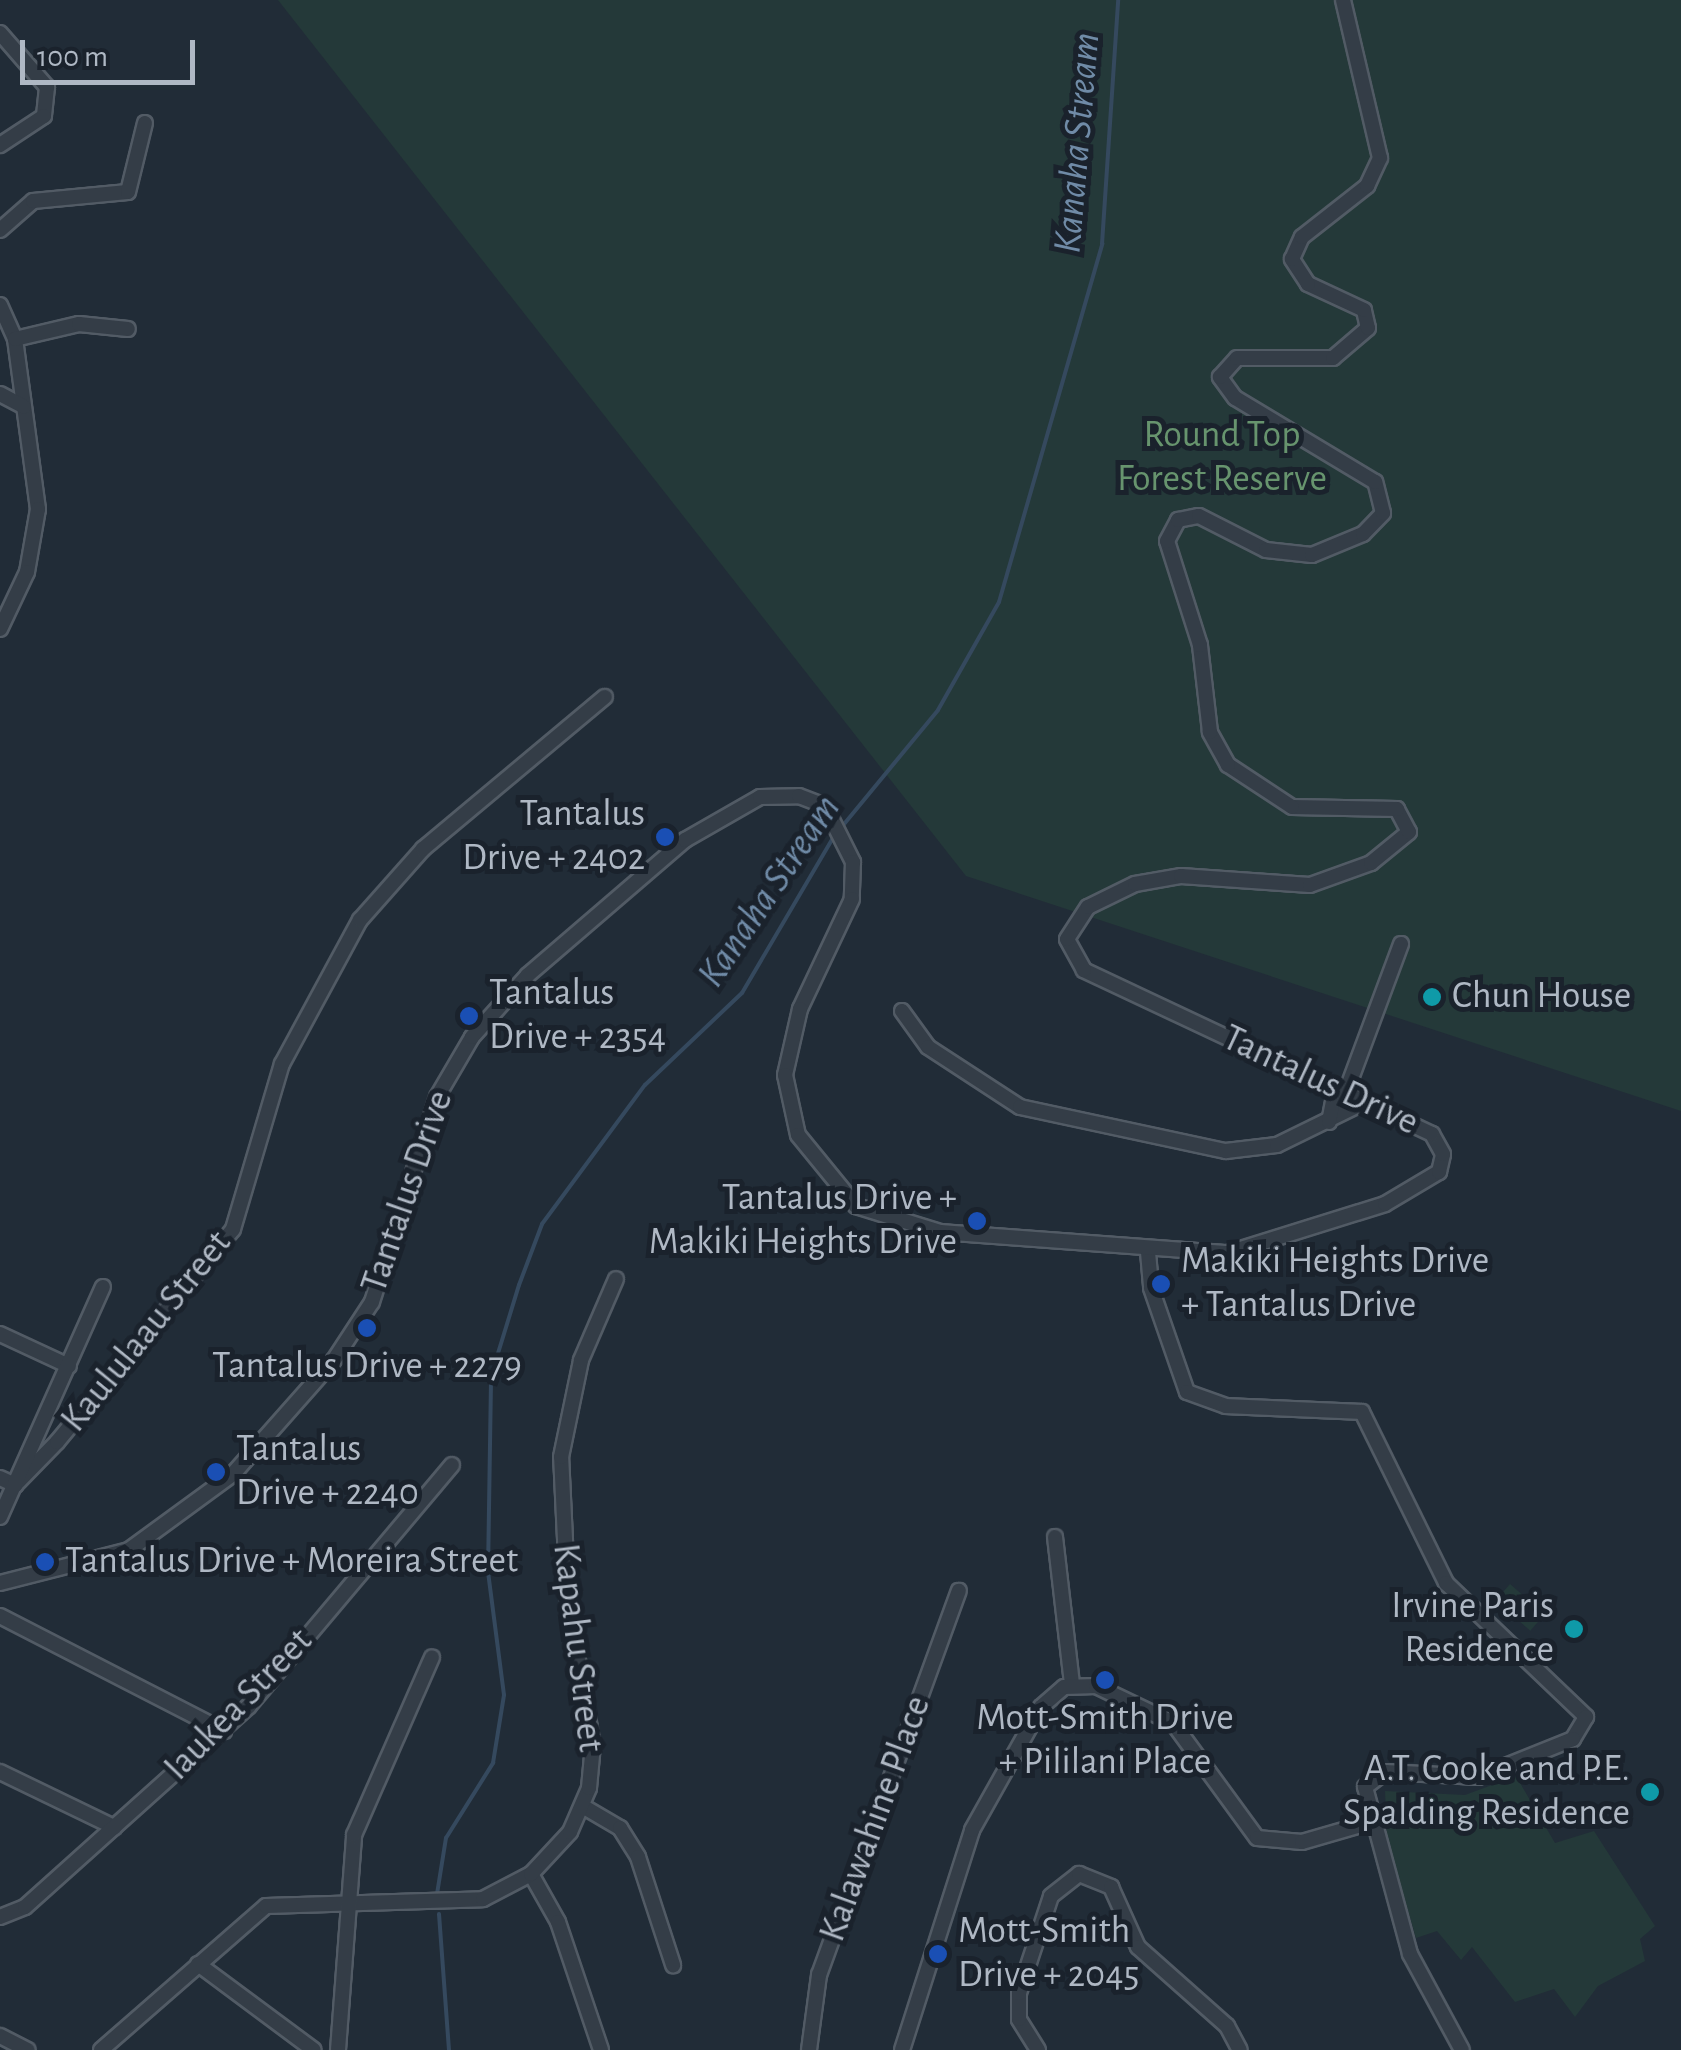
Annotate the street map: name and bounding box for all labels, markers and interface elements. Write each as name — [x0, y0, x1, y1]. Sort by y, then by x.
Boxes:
scale bar — [25, 20, 200, 82]
water label: Kanaha Stream — [1043, 31, 1111, 255]
text: 100 m — [37, 42, 108, 72]
park label: Round Top Forest Reserve — [1117, 413, 1327, 502]
water label: Kanaha Stream — [687, 786, 851, 996]
place label: Tantalus Drive + 2402 — [462, 792, 645, 882]
marker: Tantalus Drive + 2402 — [654, 826, 676, 848]
place label: Tantalus Drive + 2354 — [489, 971, 666, 1060]
place label: Chun House — [1452, 974, 1631, 1020]
marker: Chun House — [1421, 986, 1443, 1008]
marker: Tantalus Drive + 2354 — [458, 1005, 480, 1027]
street label: Tantalus Drive — [1215, 1016, 1425, 1146]
street label: Tantalus Drive — [352, 1085, 464, 1299]
place label: Tantalus Drive + Makiki Heights Drive — [649, 1176, 957, 1266]
marker: Tantalus Drive + Makiki Heights Drive — [966, 1210, 988, 1232]
street label: Kaululaau Street — [52, 1222, 242, 1442]
place label: Makiki Heights Drive + Tantalus Drive — [1181, 1239, 1489, 1328]
marker: Makiki Heights Drive + Tantalus Drive — [1150, 1273, 1172, 1295]
marker: Tantalus Drive + 2279 — [356, 1317, 378, 1339]
place label: Tantalus Drive + 2279 — [212, 1344, 522, 1390]
place label: Tantalus Drive + 2240 — [236, 1427, 419, 1516]
marker: Tantalus Drive + 2240 — [205, 1461, 227, 1483]
place label: Tantalus Drive + Moreira Street — [65, 1539, 518, 1585]
street label: Kapahu Street — [542, 1541, 612, 1755]
marker: Tantalus Drive + Moreira Street — [34, 1551, 56, 1573]
place label: Irvine Paris Residence — [1391, 1584, 1554, 1674]
marker: Irvine Paris Residence — [1563, 1618, 1585, 1640]
street label: Iaukea Street — [155, 1619, 323, 1791]
marker: Mott-Smith Drive + Pililani Place — [1094, 1669, 1116, 1691]
street label: Kalawahine Place — [810, 1690, 942, 1948]
place label: Mott-Smith Drive + Pililani Place — [976, 1696, 1234, 1786]
place label: A.T. Cooke and P.E. Spalding Residence — [1343, 1747, 1630, 1836]
marker: A.T. Cooke and P.E. Spalding Residence — [1639, 1781, 1661, 1803]
place label: Mott-Smith Drive + 2045 — [958, 1909, 1139, 1998]
marker: Mott-Smith Drive + 2045 — [927, 1943, 949, 1965]

